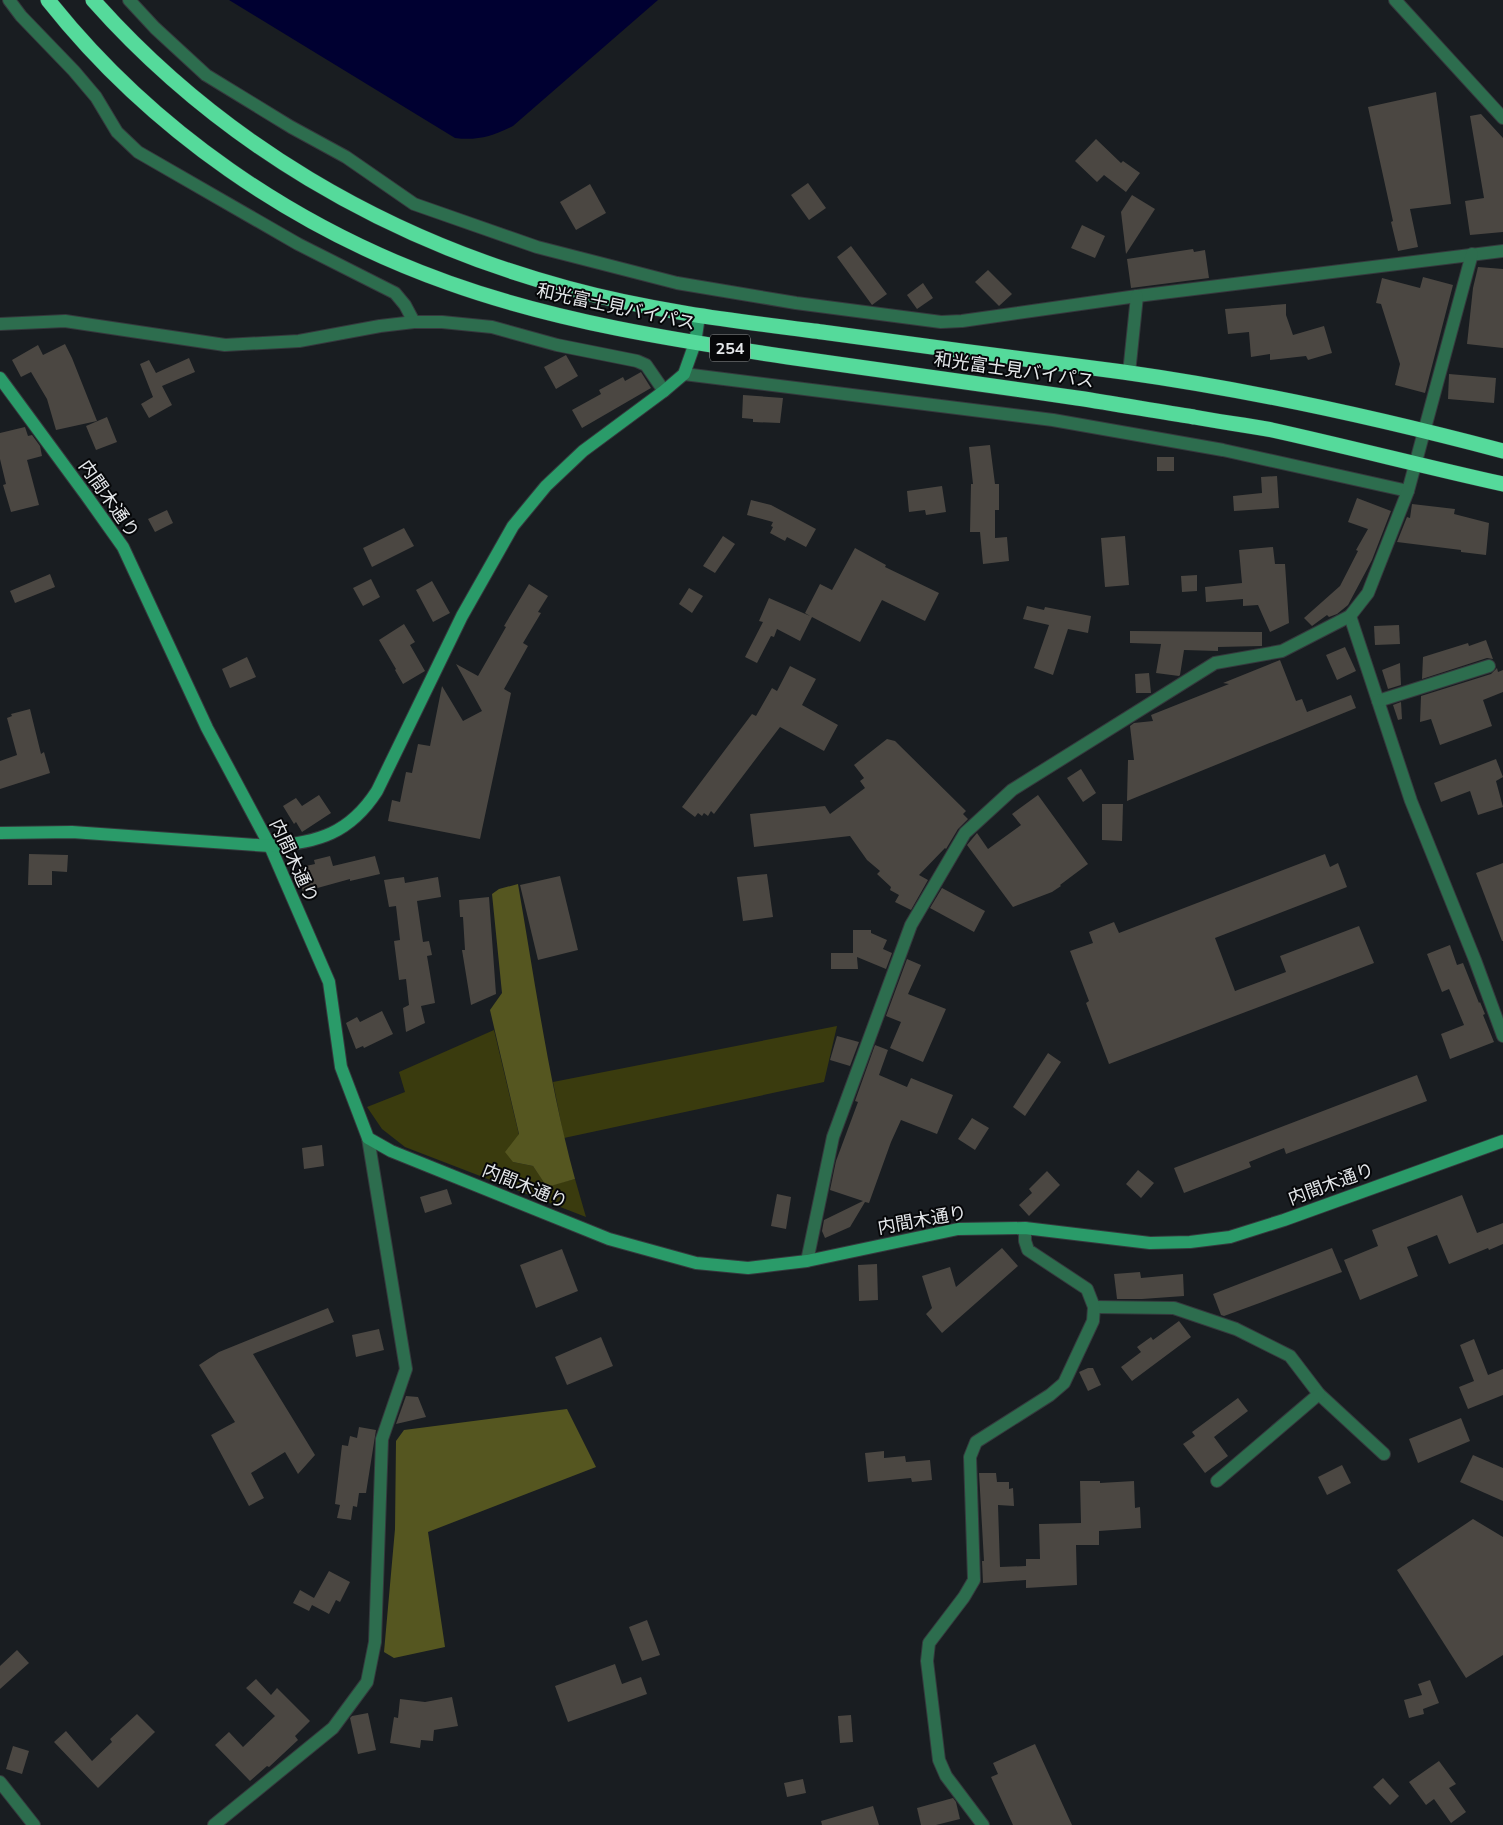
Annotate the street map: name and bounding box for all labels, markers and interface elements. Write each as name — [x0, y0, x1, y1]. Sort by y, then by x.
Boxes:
street label: 和光富士見バイパス — [535, 278, 698, 335]
road number: 254 — [710, 334, 750, 362]
street label: 和光富士見バイパス — [932, 347, 1096, 392]
street label: 内間木通り — [74, 455, 145, 542]
street label: 内間木通り — [265, 815, 324, 906]
street label: 内間木通り — [1285, 1157, 1377, 1210]
street label: 内間木通り — [479, 1158, 571, 1213]
street label: 内間木通り — [876, 1200, 968, 1239]

